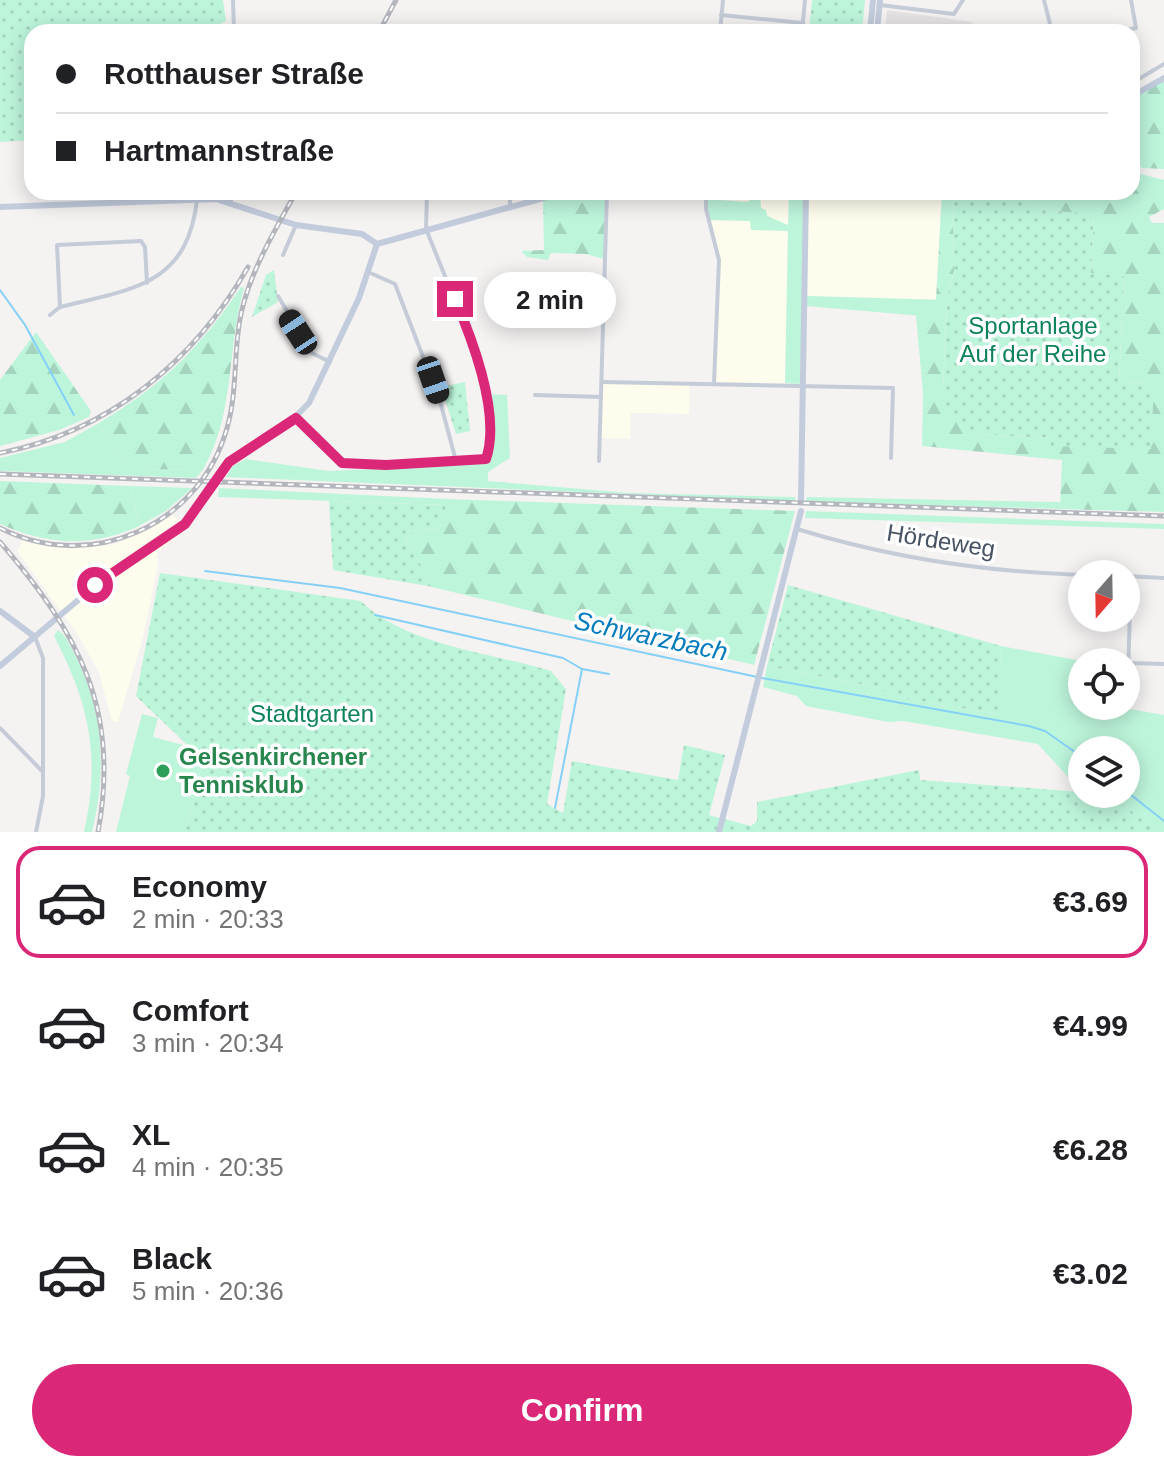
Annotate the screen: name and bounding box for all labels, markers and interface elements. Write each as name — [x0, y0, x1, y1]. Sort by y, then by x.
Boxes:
text: Rotthauser Straße — [104, 57, 364, 90]
text: Hartmannstraße — [104, 134, 334, 167]
callout: 2 min — [483, 271, 615, 327]
route end — [437, 281, 473, 317]
text: 2 min — [516, 285, 584, 315]
car — [275, 305, 321, 359]
park label: Sportanlage Auf der Reihe — [960, 312, 1106, 367]
car — [414, 353, 452, 407]
street label: Hördeweg — [885, 519, 997, 562]
north arrow — [1068, 560, 1140, 632]
map controls — [1068, 560, 1140, 808]
route start — [77, 567, 113, 603]
water label: Schwarzbach — [572, 605, 730, 667]
button: locate — [1068, 648, 1140, 720]
park label: Stadtgarten — [250, 700, 374, 727]
button: layers — [1068, 736, 1140, 808]
place label: Gelsenkirchener Tennisklub — [179, 743, 367, 798]
marker: Gelsenkirchener Tennisklub — [154, 762, 172, 780]
icon: car — [36, 866, 108, 938]
text: Economy — [132, 870, 267, 903]
text: €3.69 — [1053, 885, 1128, 918]
text: 2 min · 20:33 — [132, 904, 284, 934]
icon: car — [36, 990, 108, 1062]
text: Comfort — [132, 994, 249, 1027]
text: €4.99 — [1053, 1009, 1128, 1042]
text: 3 min · 20:34 — [132, 1028, 284, 1058]
icon: car — [36, 1114, 108, 1186]
text: XL — [132, 1118, 170, 1151]
text: €6.28 — [1053, 1133, 1128, 1166]
text: 4 min · 20:35 — [132, 1152, 284, 1182]
icon: car — [36, 1238, 108, 1310]
text: Black — [132, 1242, 212, 1275]
text: €3.02 — [1053, 1257, 1128, 1290]
text: 5 min · 20:36 — [132, 1276, 284, 1306]
button: Confirm — [32, 1364, 1132, 1456]

